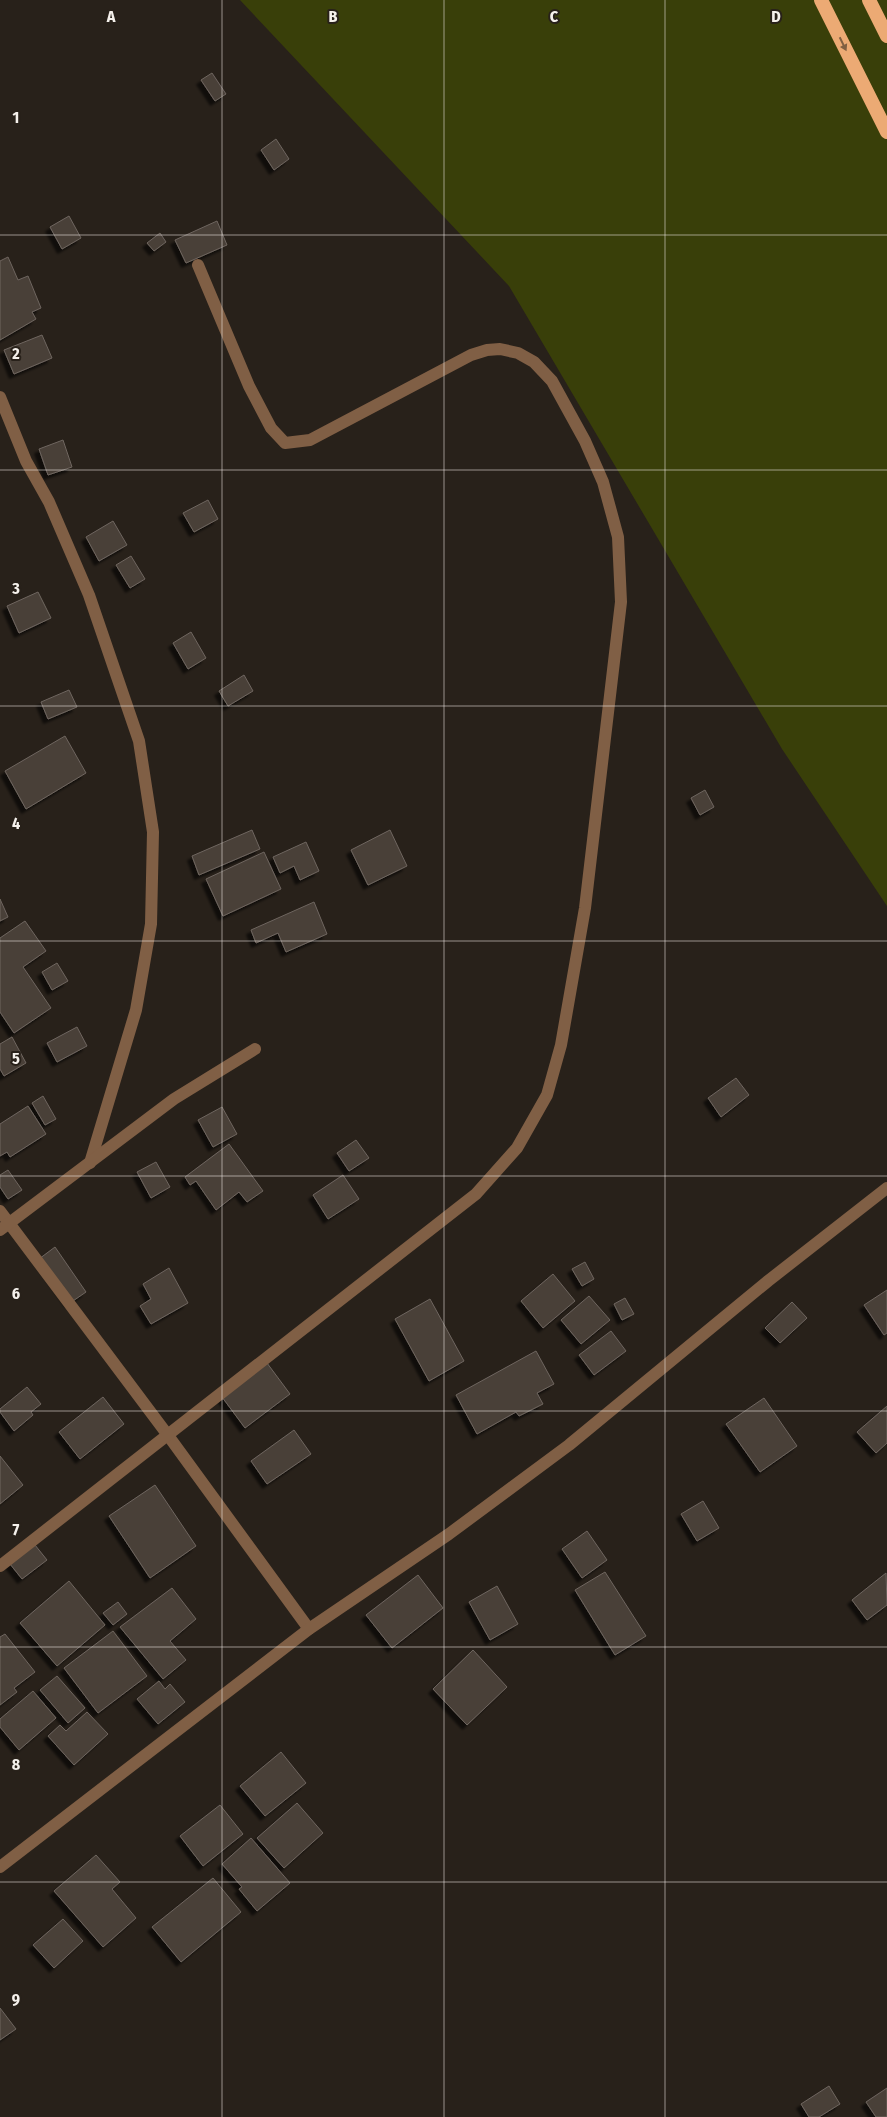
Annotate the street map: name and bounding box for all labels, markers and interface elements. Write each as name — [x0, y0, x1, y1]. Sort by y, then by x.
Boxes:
text: A — [106, 7, 116, 26]
text: B — [329, 7, 338, 26]
text: C — [550, 7, 559, 26]
text: D — [771, 7, 781, 26]
one-way arrow — [839, 36, 847, 51]
text: 1 — [13, 108, 19, 127]
text: 2 — [11, 344, 20, 363]
text: 3 — [11, 579, 20, 598]
text: 4 — [12, 814, 20, 833]
text: 5 — [12, 1049, 20, 1068]
text: 6 — [12, 1284, 20, 1303]
text: 7 — [13, 1520, 20, 1539]
text: 8 — [12, 1755, 21, 1774]
text: 9 — [12, 1990, 20, 2009]

